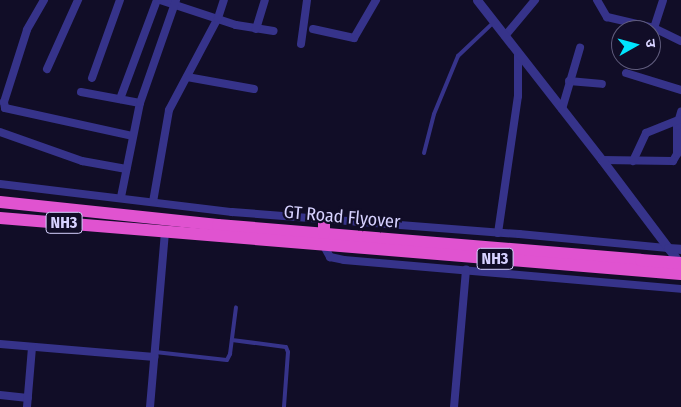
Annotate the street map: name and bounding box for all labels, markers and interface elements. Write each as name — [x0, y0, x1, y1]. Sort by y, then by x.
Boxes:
north arrow — [611, 20, 661, 70]
text: उ — [641, 38, 659, 48]
street label: GT Road Flyover — [283, 201, 401, 233]
road number: NH3 — [45, 210, 83, 237]
road number: NH3 — [476, 245, 514, 272]

